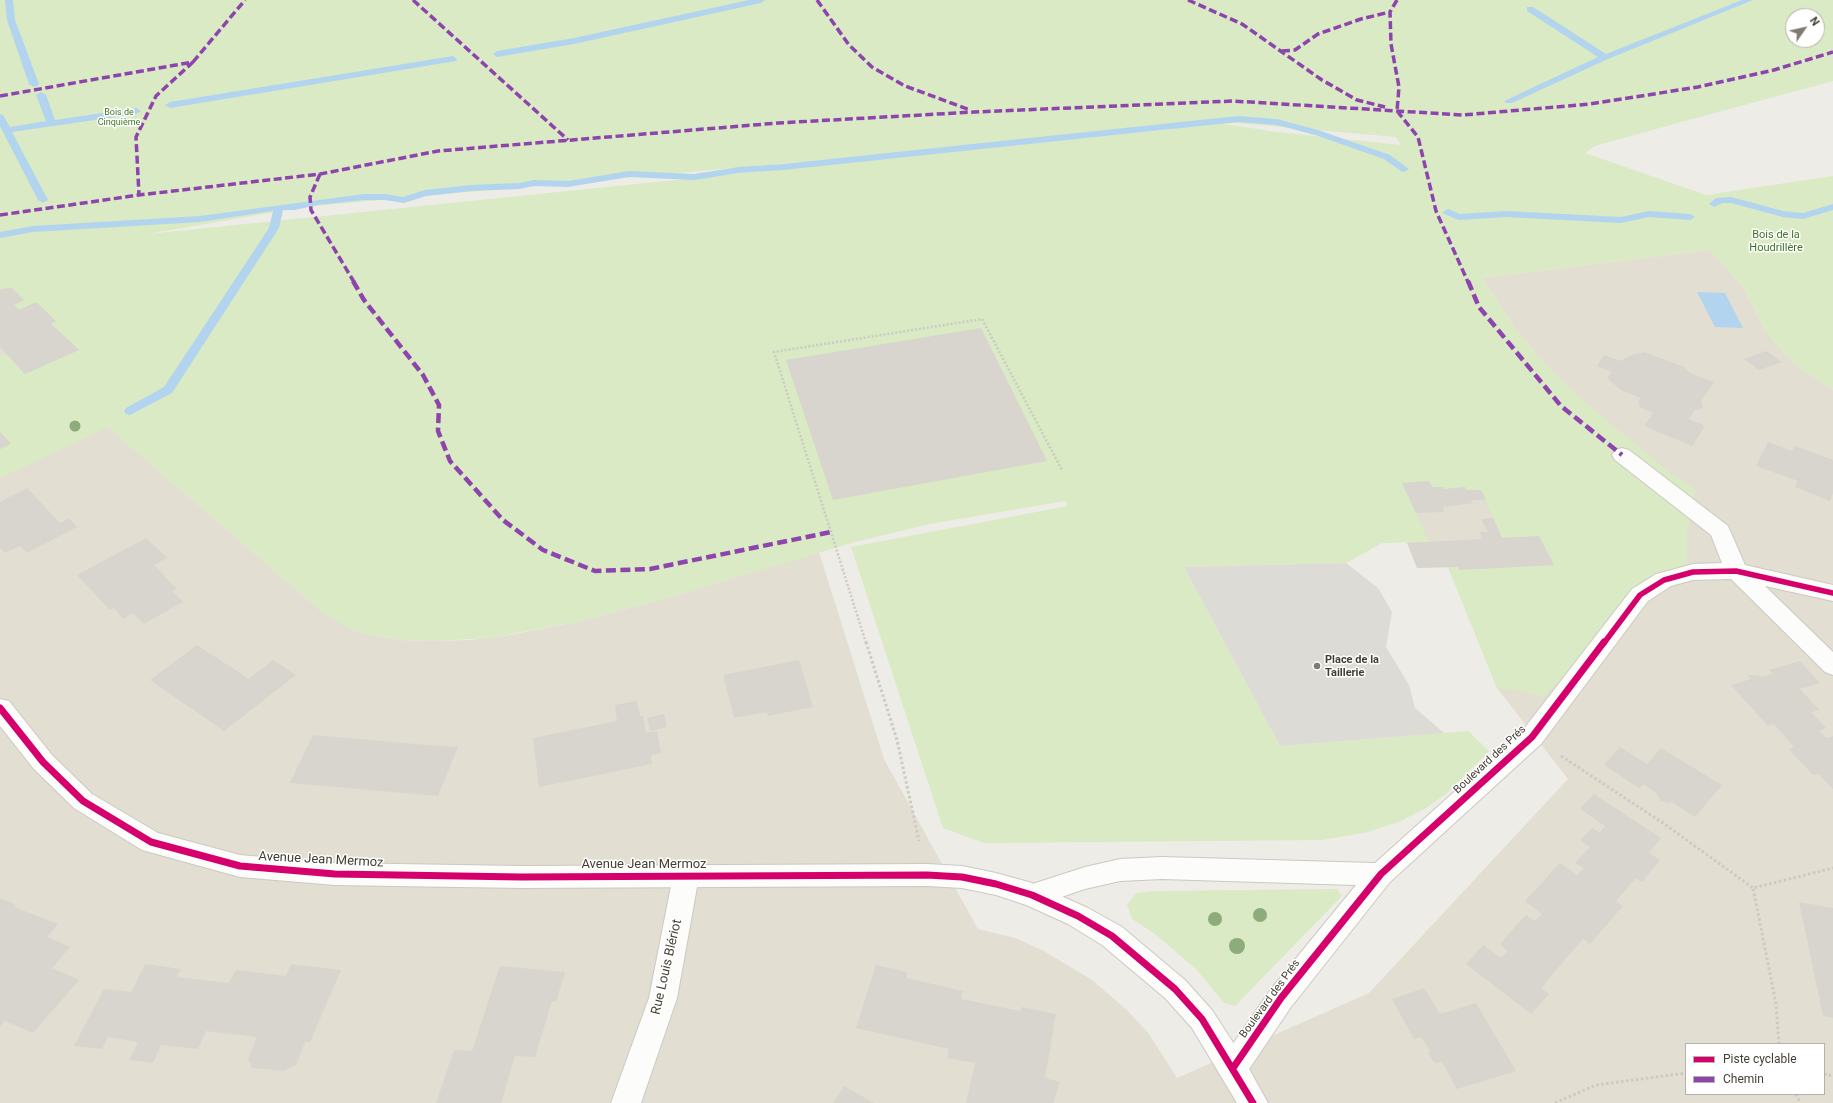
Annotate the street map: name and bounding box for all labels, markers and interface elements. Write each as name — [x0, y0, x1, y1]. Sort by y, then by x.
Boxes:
north arrow — [1785, 8, 1825, 48]
text: N — [1807, 15, 1822, 28]
park label: Bois de Cinquième — [98, 108, 140, 129]
park label: Bois de la Houdrillère — [1749, 228, 1803, 254]
place label: Place de la Taillerie — [1325, 653, 1379, 679]
marker: Place de la Taillerie — [1312, 661, 1322, 671]
street label: Boulevard des Prés — [1451, 723, 1529, 797]
street label: Avenue Jean Mermoz — [258, 849, 384, 871]
street label: Avenue Jean Mermoz — [581, 857, 707, 873]
street label: Rue Louis Blériot — [648, 918, 686, 1016]
street label: Boulevard des Prés — [1237, 957, 1303, 1041]
legend — [1685, 1043, 1825, 1095]
text: Piste cyclable — [1723, 1052, 1797, 1066]
text: Chemin — [1723, 1072, 1764, 1086]

